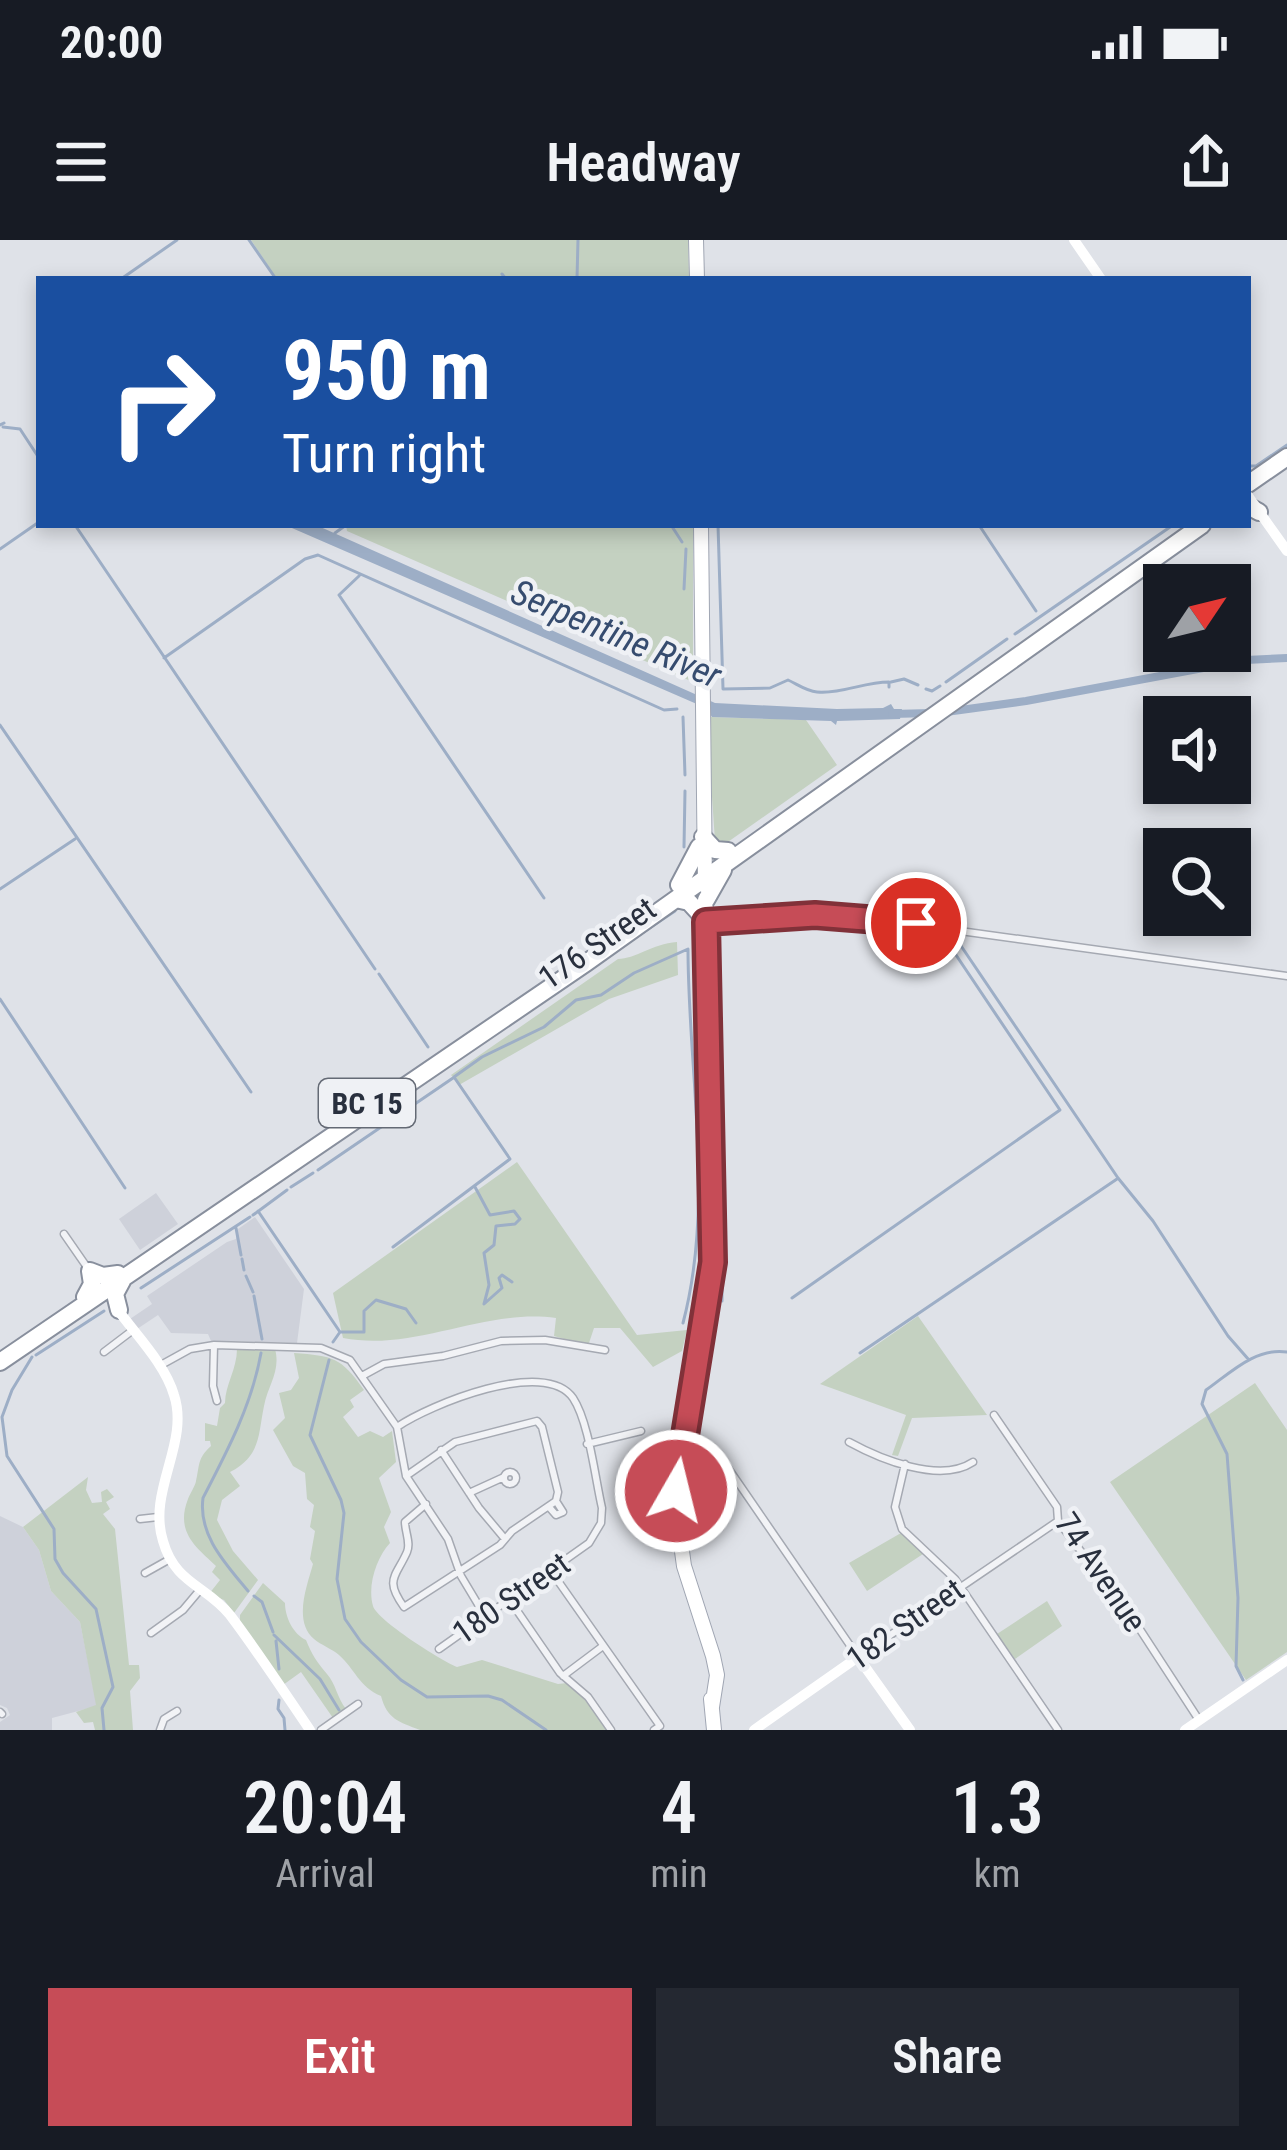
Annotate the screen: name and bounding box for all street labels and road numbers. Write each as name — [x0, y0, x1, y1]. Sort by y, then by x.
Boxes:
street label: 176 Street — [531, 889, 663, 997]
road number: BC 15 — [319, 1079, 415, 1127]
street label: 74 Avenue — [1047, 1505, 1155, 1639]
street label: 180 Street — [445, 1544, 577, 1652]
street label: 182 Street — [839, 1570, 971, 1678]

